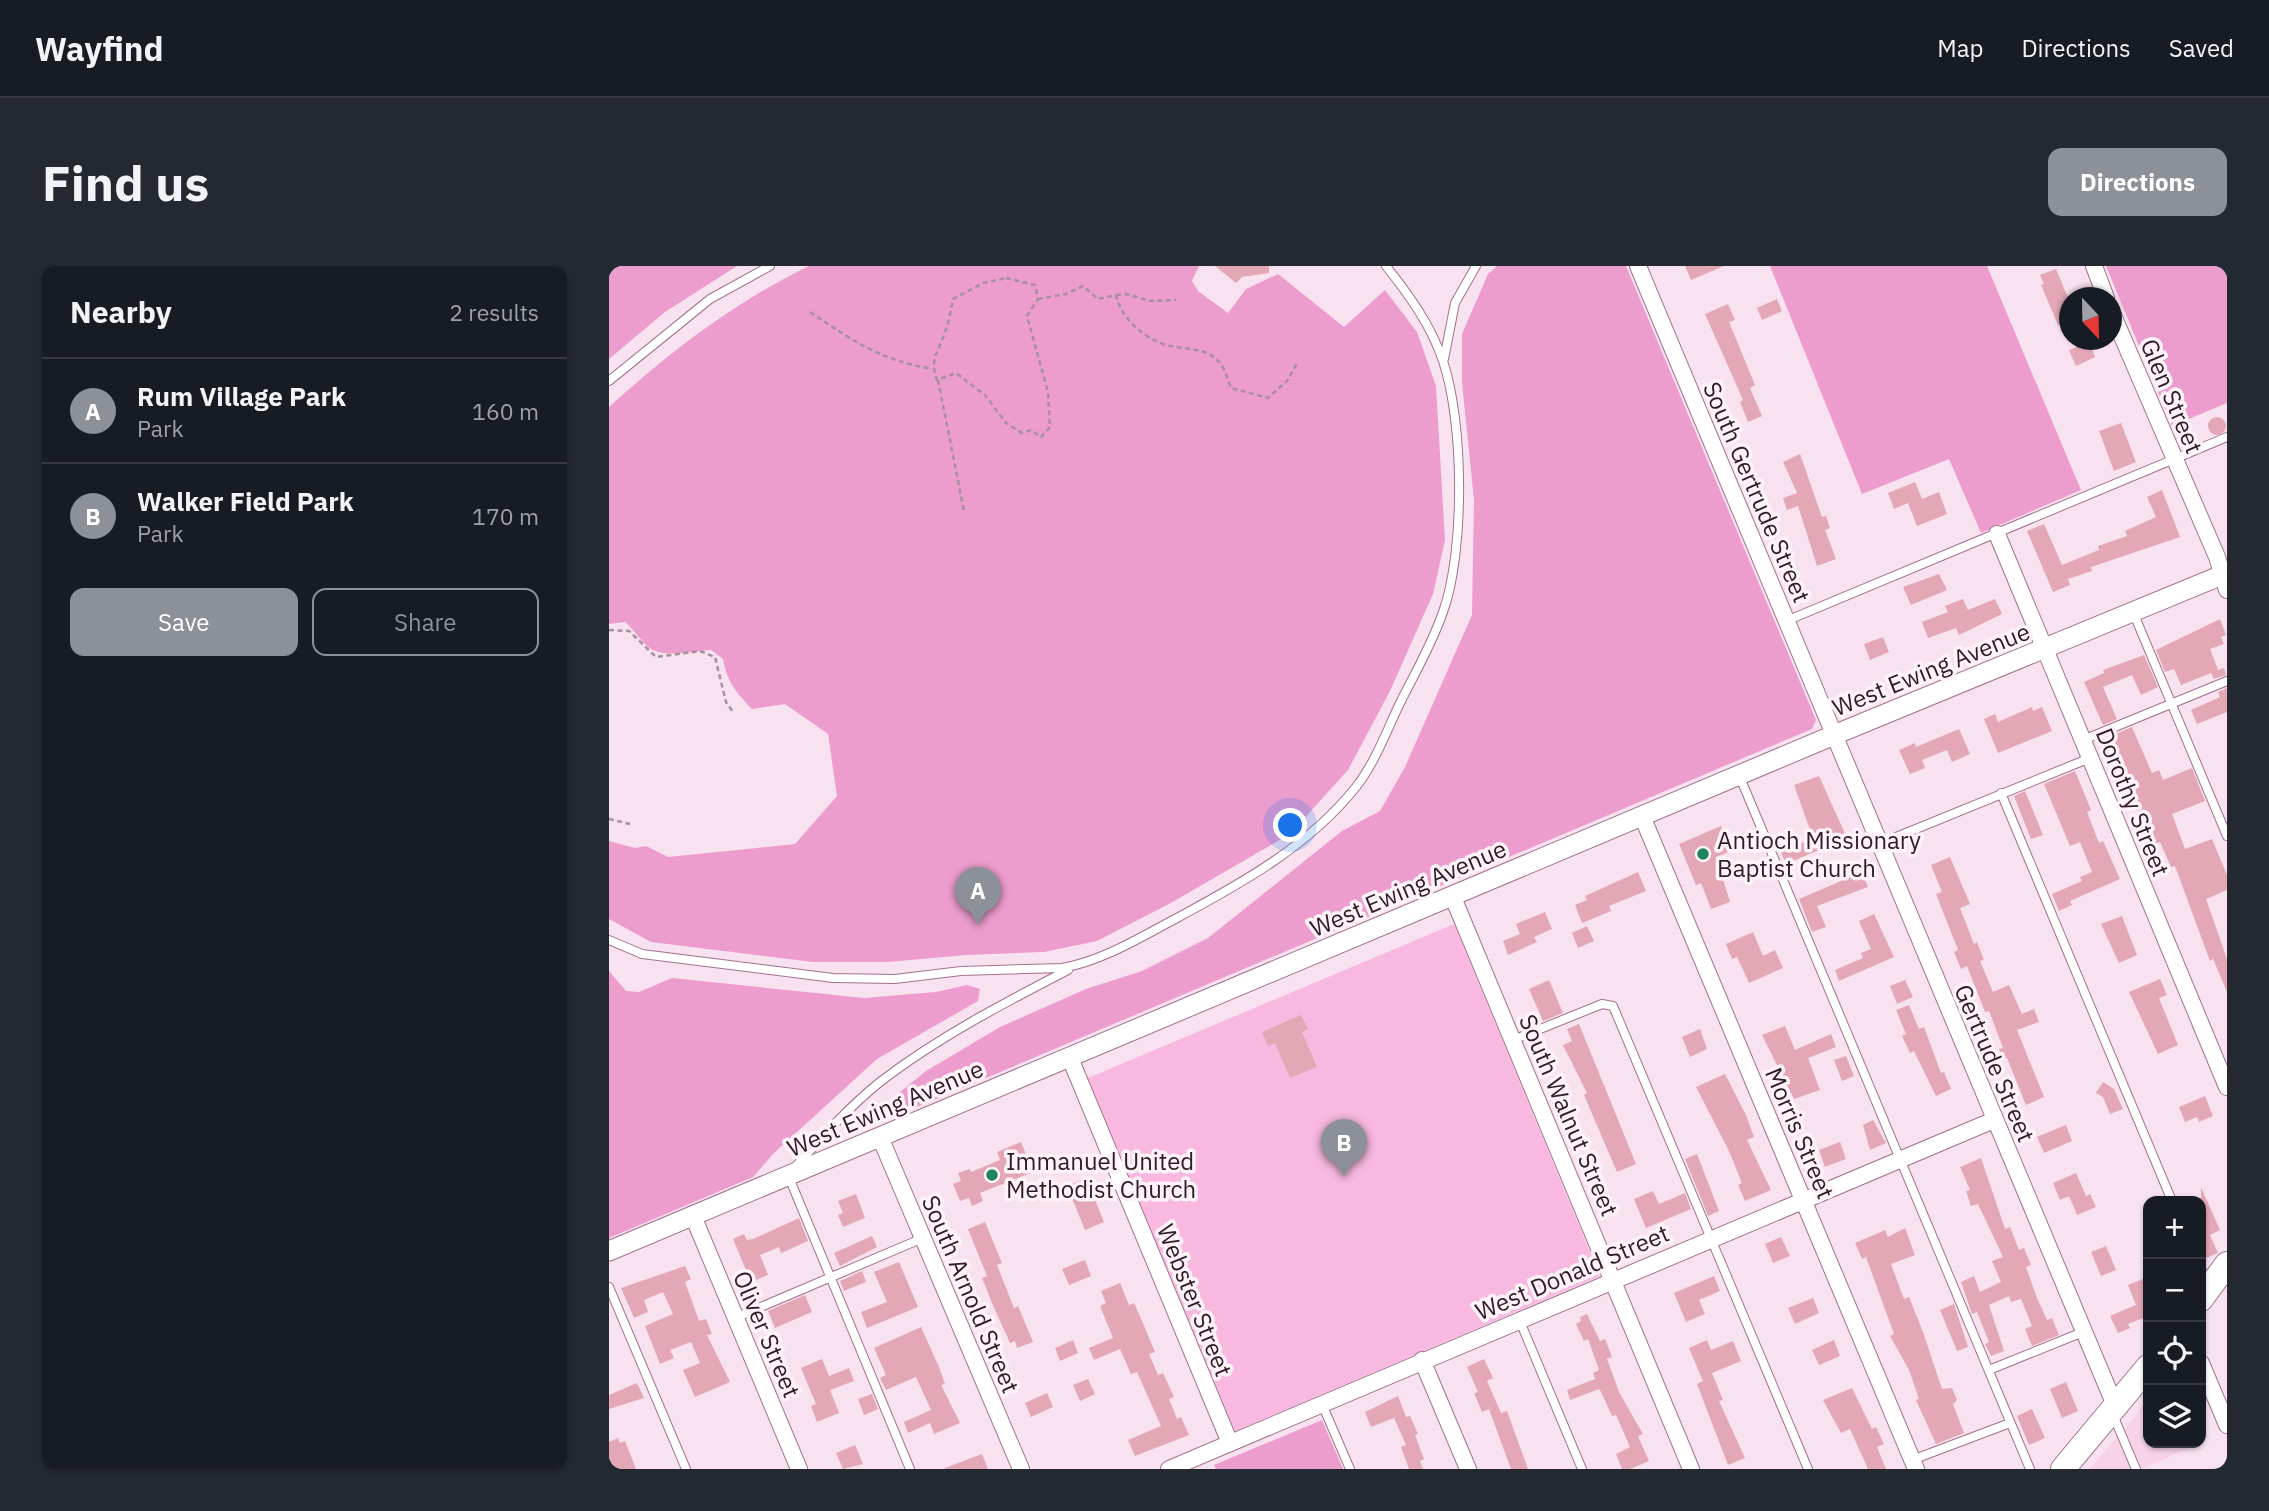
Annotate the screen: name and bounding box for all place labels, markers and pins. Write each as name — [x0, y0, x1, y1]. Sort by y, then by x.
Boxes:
place label: Antioch Missionary Baptist Church — [1717, 824, 1921, 884]
marker: Antioch Missionary Baptist Church — [1695, 846, 1711, 862]
pin: A — [955, 867, 1001, 925]
pin: B — [1321, 1119, 1367, 1177]
place label: Immanuel United Methodist Church — [1006, 1145, 1196, 1205]
marker: Immanuel United Methodist Church — [984, 1167, 1000, 1183]

